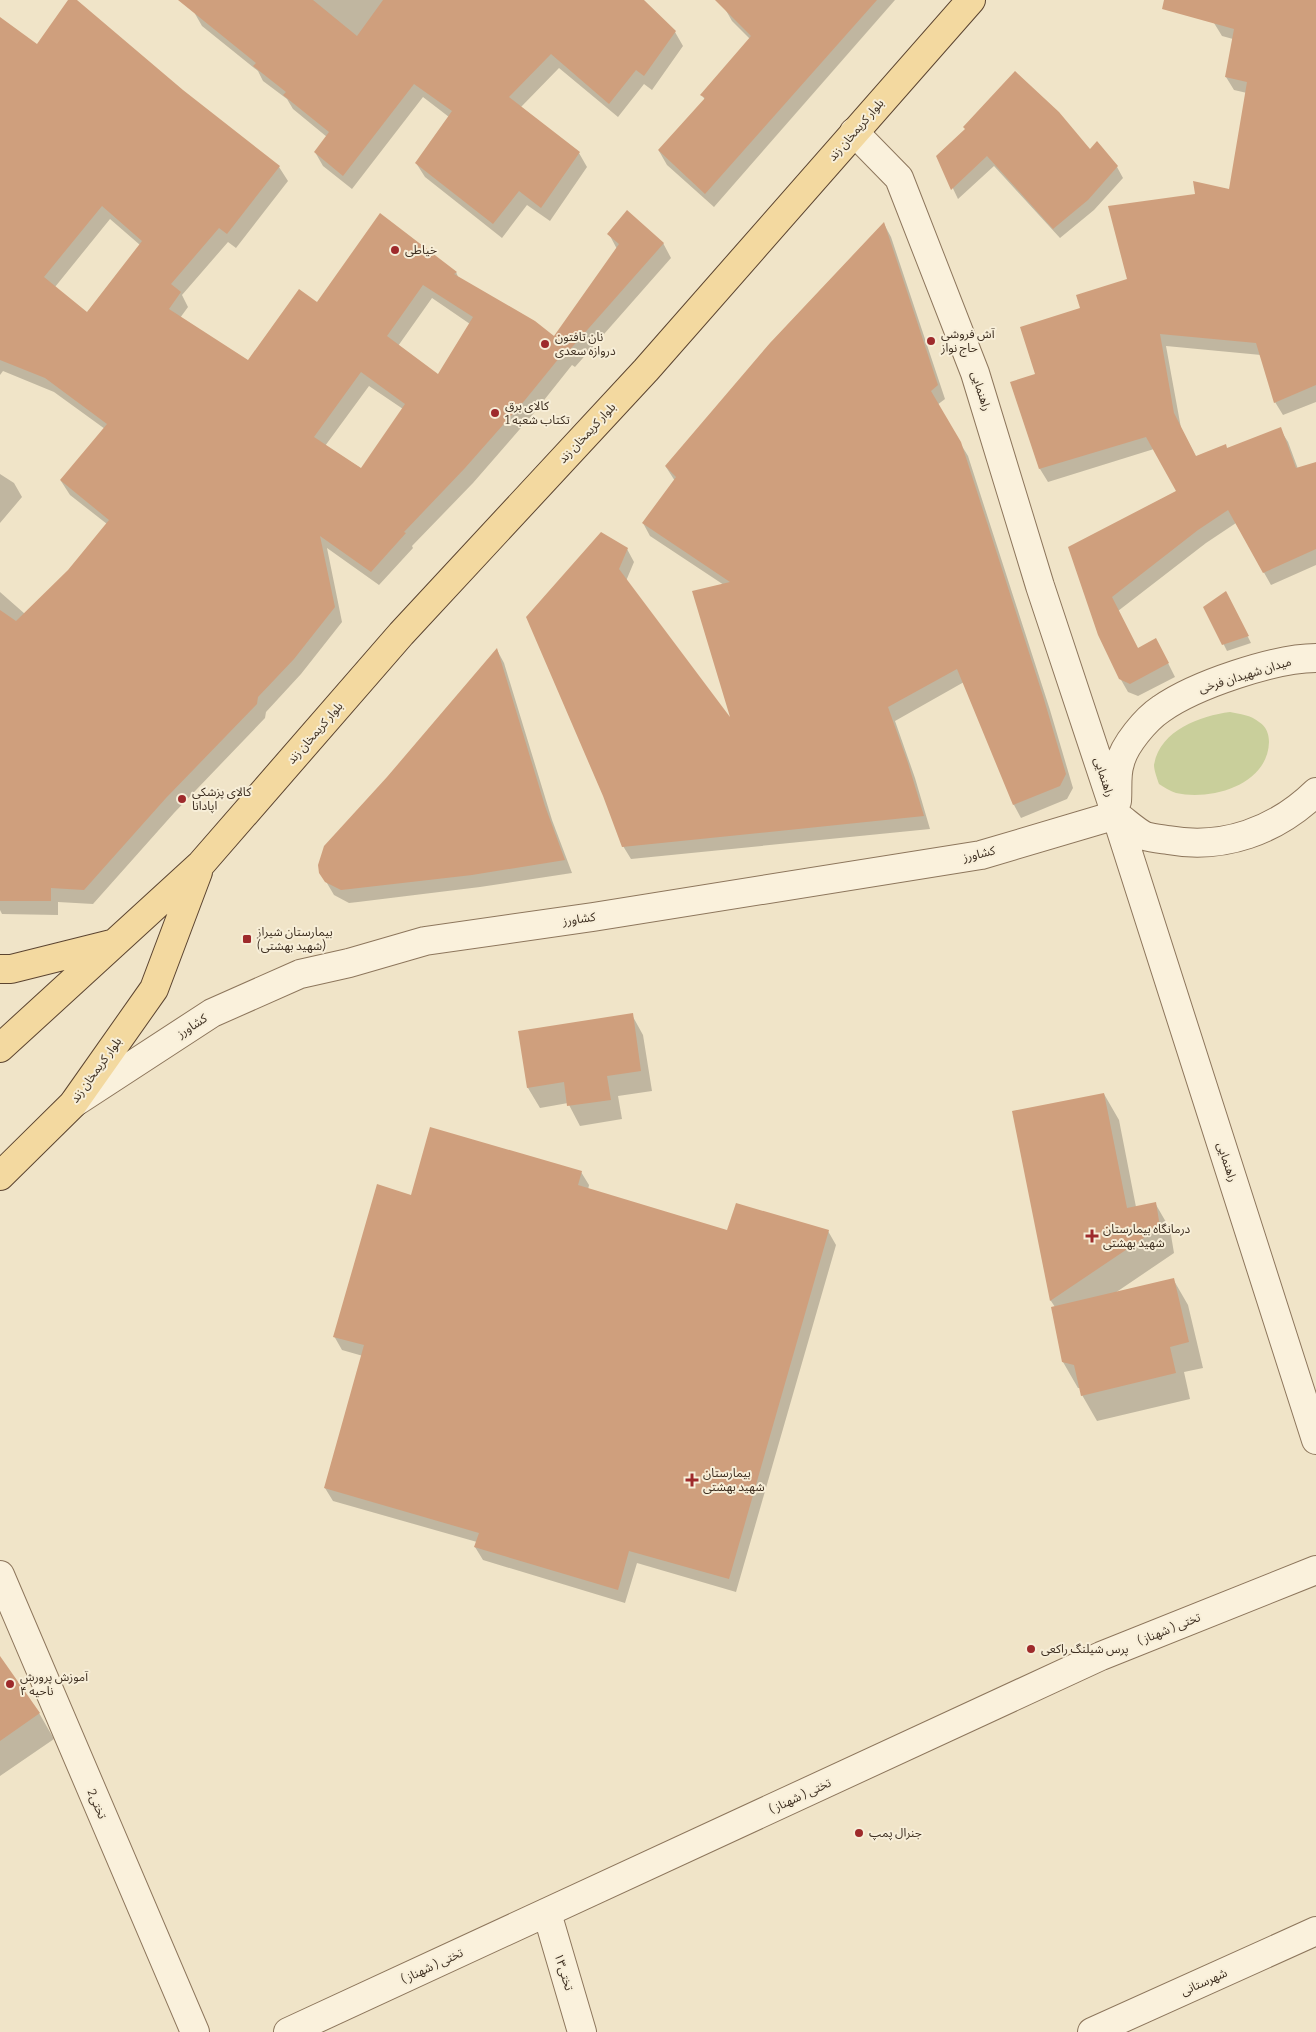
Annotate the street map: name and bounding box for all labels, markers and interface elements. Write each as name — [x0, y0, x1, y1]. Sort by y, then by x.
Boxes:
street label: بلوار کریمخان زند — [825, 96, 887, 164]
place label: خیاطی — [405, 243, 437, 257]
marker: خیاطی — [389, 244, 401, 256]
place label: آش فروشی حاج نواز — [940, 327, 995, 357]
place label: نان تافتون دروازه سعدی — [555, 330, 616, 358]
marker: آش فروشی حاج نواز — [925, 335, 937, 347]
marker: نان تافتون دروازه سعدی — [539, 338, 551, 350]
street label: راهنمایی — [968, 369, 994, 413]
place label: کالای برق تکتاب شعبه 1 — [505, 399, 570, 427]
street label: بلوار کریمخان زند — [555, 400, 619, 466]
marker: کالای برق تکتاب شعبه 1 — [489, 407, 501, 419]
street label: میدان شهیدان فرخی — [1197, 654, 1293, 696]
street label: بلوار کریمخان زند — [284, 699, 346, 767]
street label: راهنمایی — [1091, 755, 1117, 799]
place label: کالای پزشکی اپادانا — [192, 785, 252, 814]
marker: کالای پزشکی اپادانا — [176, 793, 188, 805]
street label: کشاورز — [960, 843, 998, 865]
street label: کشاورز — [561, 910, 597, 928]
place label: بیمارستان شیراز (شهید بهشتی) — [256, 925, 333, 953]
marker: بیمارستان شیراز (شهید بهشتی) — [241, 933, 253, 945]
street label: کشاورز — [174, 1011, 210, 1041]
street label: بلوار کریمخان زند — [68, 1035, 124, 1105]
street label: راهنمایی — [1214, 1140, 1240, 1184]
place label: درمانگاه بیمارستان شهید بهشتی — [1103, 1222, 1191, 1250]
marker: درمانگاه بیمارستان شهید بهشتی — [1085, 1229, 1099, 1243]
place label: بیمارستان شهید بهشتی — [703, 1466, 765, 1494]
marker: بیمارستان شهید بهشتی — [685, 1473, 699, 1487]
street label: تختی ( شهناز ) — [1135, 1609, 1203, 1648]
place label: پرس شیلنگ راکعی — [1041, 1642, 1129, 1657]
marker: پرس شیلنگ راکعی — [1025, 1643, 1037, 1655]
place label: آموزش پرورش ناحیه ۴ — [20, 1670, 88, 1698]
marker: آموزش پرورش ناحیه ۴ — [4, 1678, 16, 1690]
street label: تختی ( شهناز ) — [766, 1774, 834, 1816]
street label: 2تختی — [84, 1787, 110, 1821]
place label: جنرال پمپ — [869, 1826, 922, 1841]
marker: جنرال پمپ — [853, 1827, 865, 1839]
street label: تختی ( شهناز ) — [398, 1944, 466, 1986]
street label: تختی۱۳ — [552, 1952, 576, 1993]
street label: شهرستانی — [1179, 1966, 1229, 1998]

